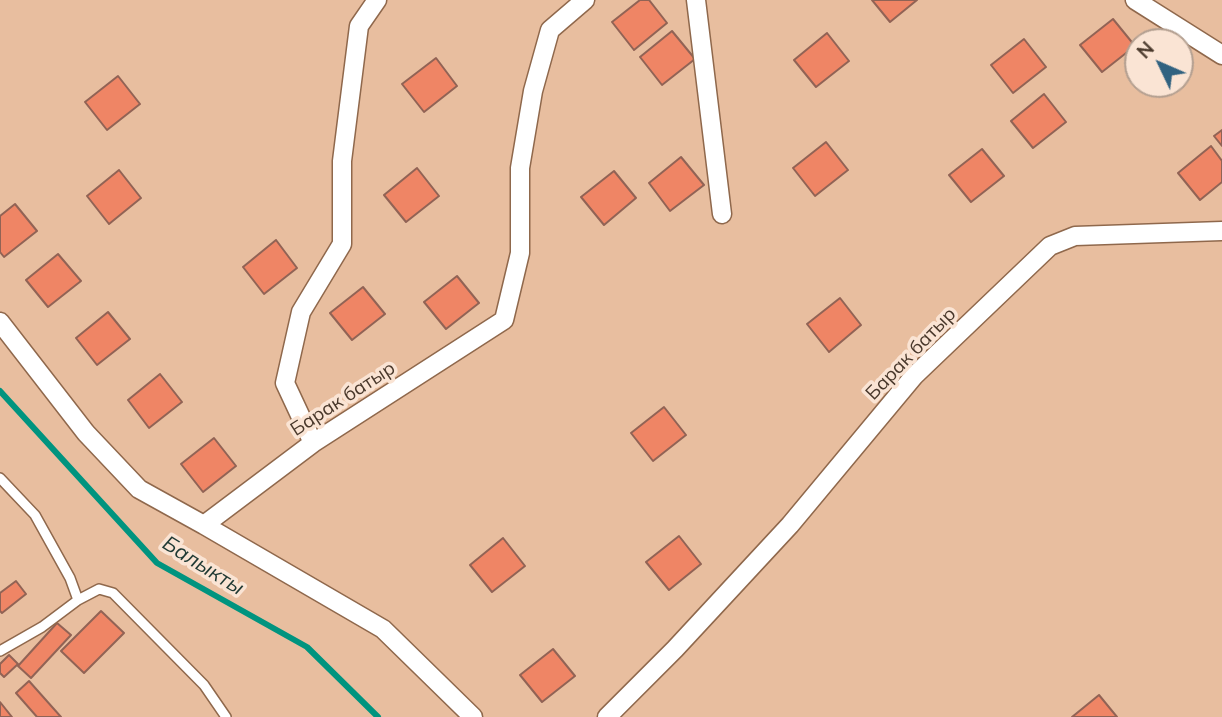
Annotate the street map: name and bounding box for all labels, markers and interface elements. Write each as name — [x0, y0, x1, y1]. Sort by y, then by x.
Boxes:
north arrow — [1124, 28, 1194, 98]
text: N — [1132, 36, 1159, 63]
street label: Барак батыр — [861, 303, 961, 405]
street label: Барак батыр — [287, 357, 399, 441]
water label: Балыкты — [158, 531, 248, 601]

